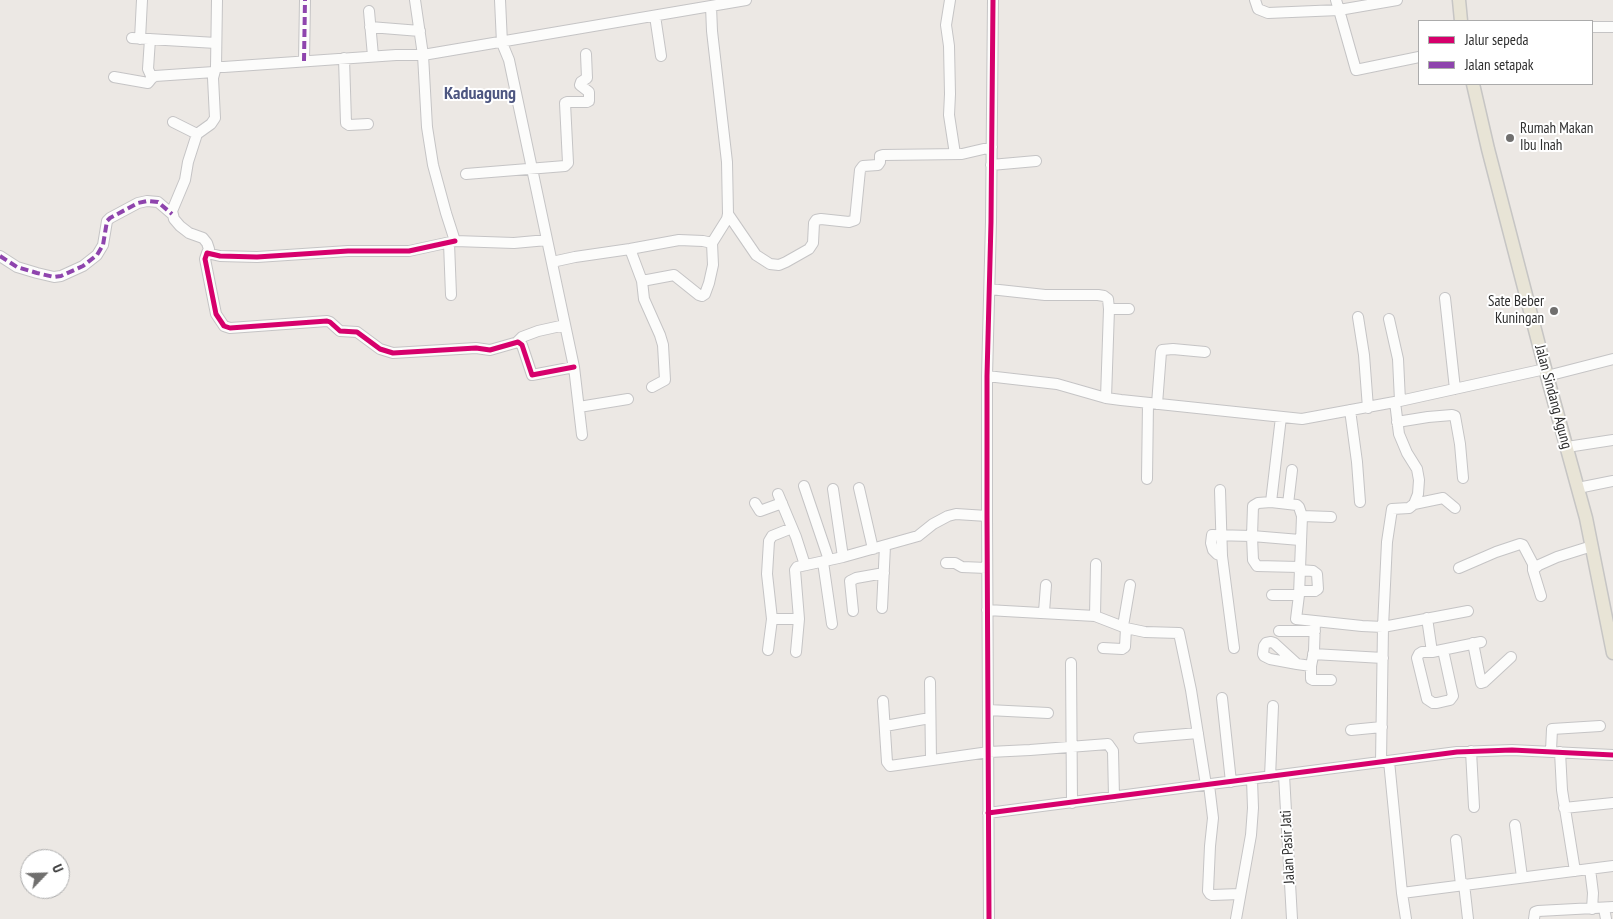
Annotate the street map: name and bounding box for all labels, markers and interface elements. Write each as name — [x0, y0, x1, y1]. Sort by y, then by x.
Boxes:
legend — [1418, 20, 1593, 85]
text: Jalur sepeda — [1465, 30, 1528, 49]
text: Jalan setapak — [1465, 55, 1534, 74]
district label: Kaduagung — [444, 83, 516, 105]
place label: Rumah Makan Ibu Inah — [1520, 120, 1593, 155]
marker: Rumah Makan Ibu Inah — [1504, 132, 1516, 144]
place label: Sate Beber Kuningan — [1488, 293, 1544, 328]
marker: Sate Beber Kuningan — [1548, 305, 1560, 317]
street label: Jalan Sindang Agung — [1530, 343, 1576, 451]
street label: Jalan Pasir Jati — [1277, 810, 1299, 884]
north arrow — [20, 849, 70, 899]
text: U — [48, 861, 67, 875]

